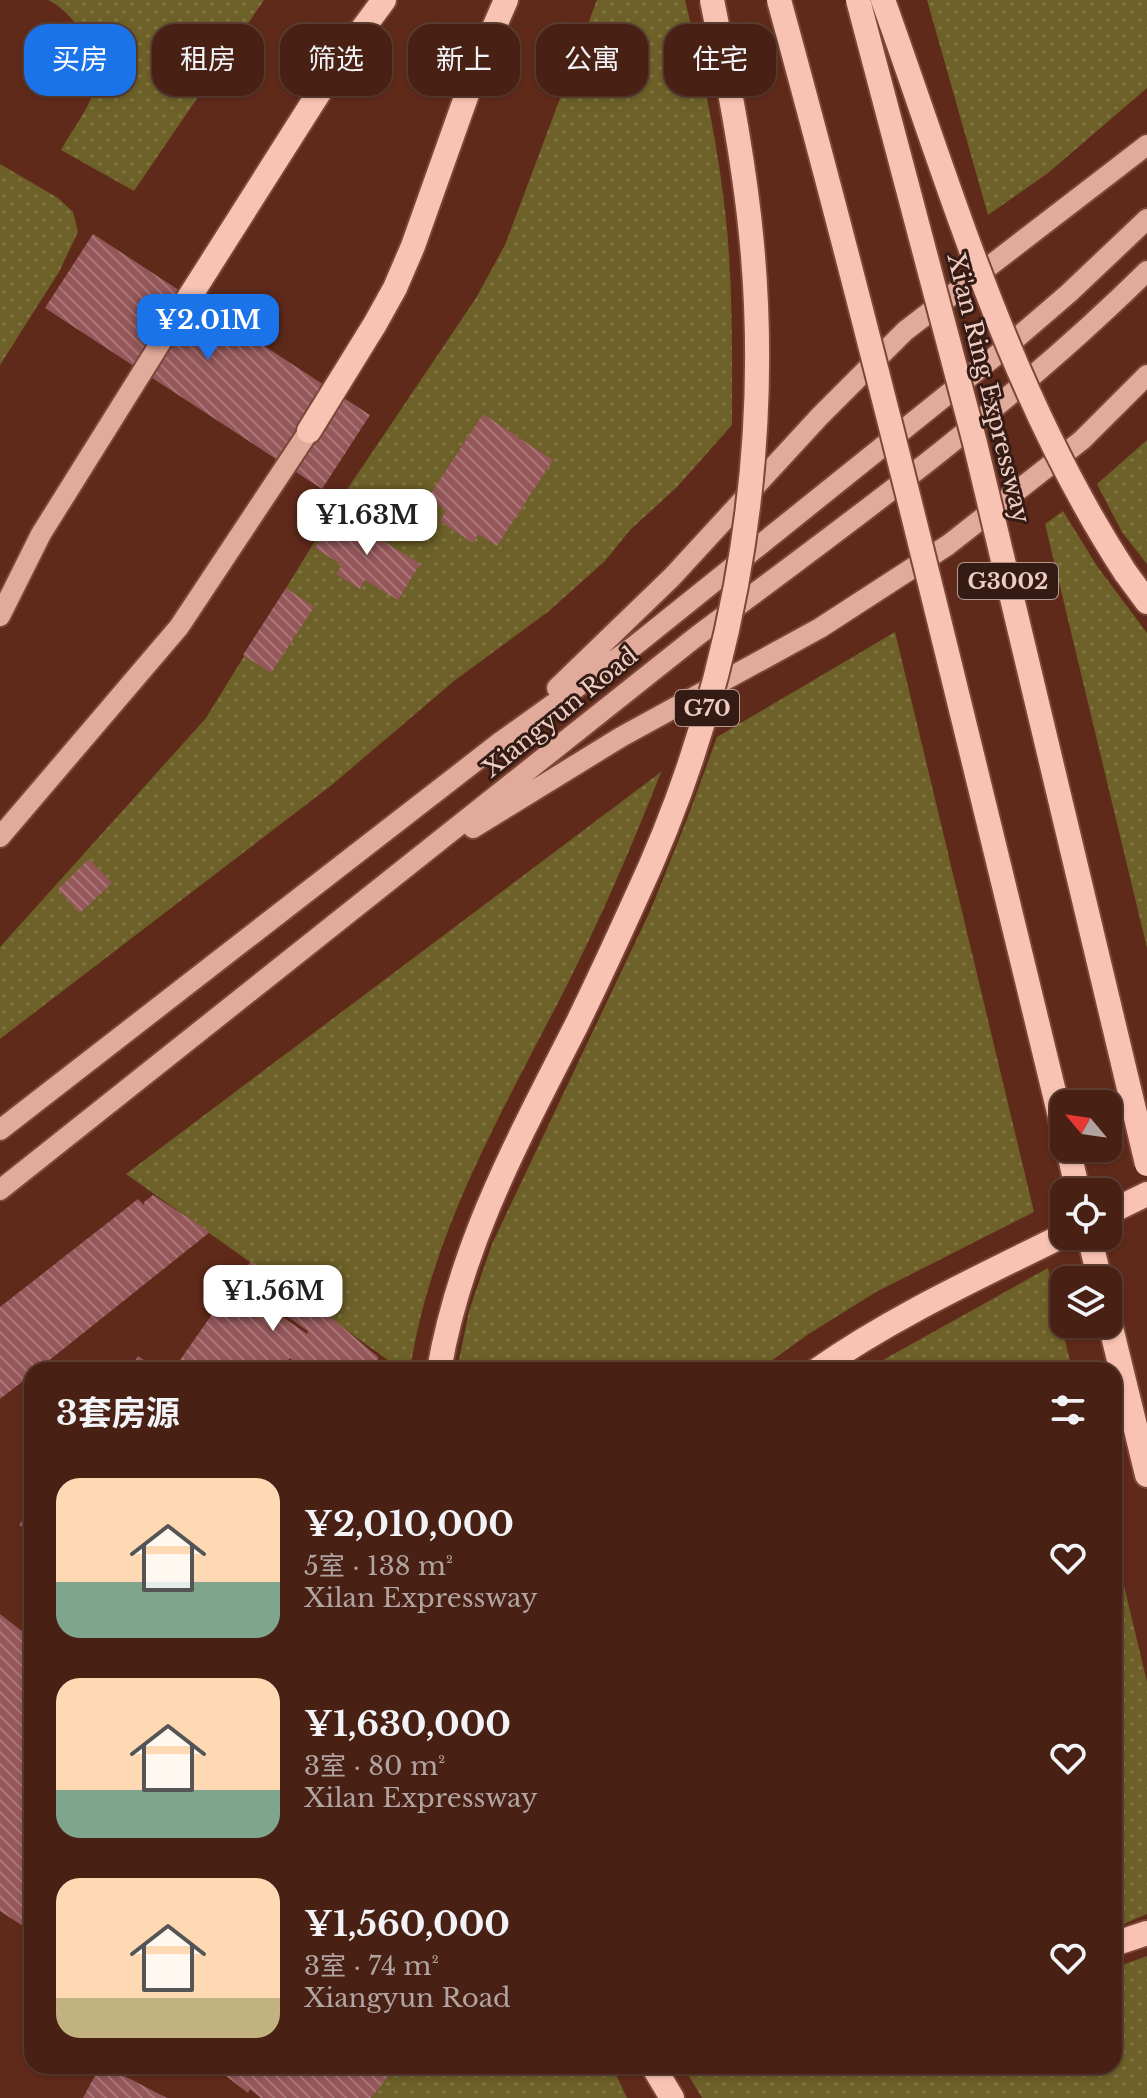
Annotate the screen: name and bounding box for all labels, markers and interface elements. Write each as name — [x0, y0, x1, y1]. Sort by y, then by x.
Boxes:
chip: 买房 — [24, 24, 136, 96]
chip: 租房 — [152, 24, 264, 96]
chip: 筛选 — [280, 24, 392, 96]
chip: 新上 — [408, 24, 520, 96]
chip: 公寓 — [536, 24, 648, 96]
chip: 住宅 — [664, 24, 776, 96]
street label: Xi'an Ring Expressway — [941, 250, 1037, 527]
pin: ¥2.01M — [143, 294, 273, 362]
text: ¥2.01M — [155, 304, 261, 336]
pin: ¥1.63M — [302, 489, 432, 557]
text: ¥1.63M — [315, 499, 419, 531]
road number: G3002 — [958, 563, 1058, 599]
street label: Xiangyun Road — [477, 641, 643, 783]
road number: G70 — [675, 690, 739, 726]
north arrow — [1050, 1090, 1122, 1162]
map controls — [1050, 1090, 1122, 1338]
button: locate — [1050, 1178, 1122, 1250]
pin: ¥1.56M — [208, 1265, 338, 1333]
button: layers — [1050, 1266, 1122, 1338]
text: ¥1.56M — [222, 1275, 325, 1307]
icon: filters — [1046, 1388, 1090, 1432]
text: 3套房源 — [56, 1392, 180, 1434]
text: ¥2,010,000 — [304, 1503, 514, 1545]
icon: home — [120, 1510, 216, 1606]
icon: heart — [1046, 1536, 1090, 1580]
text: 5室 · 138 m² — [304, 1550, 453, 1582]
text: Xilan Expressway — [304, 1582, 538, 1614]
text: ¥1,630,000 — [304, 1703, 511, 1745]
icon: home — [120, 1710, 216, 1806]
icon: heart — [1046, 1736, 1090, 1780]
text: 3室 · 80 m² — [304, 1750, 445, 1782]
text: Xilan Expressway — [304, 1782, 538, 1814]
text: ¥1,560,000 — [304, 1903, 510, 1945]
icon: home — [120, 1910, 216, 2006]
icon: heart — [1046, 1936, 1090, 1980]
text: 3室 · 74 m² — [304, 1950, 439, 1982]
text: Xiangyun Road — [304, 1982, 511, 2014]

